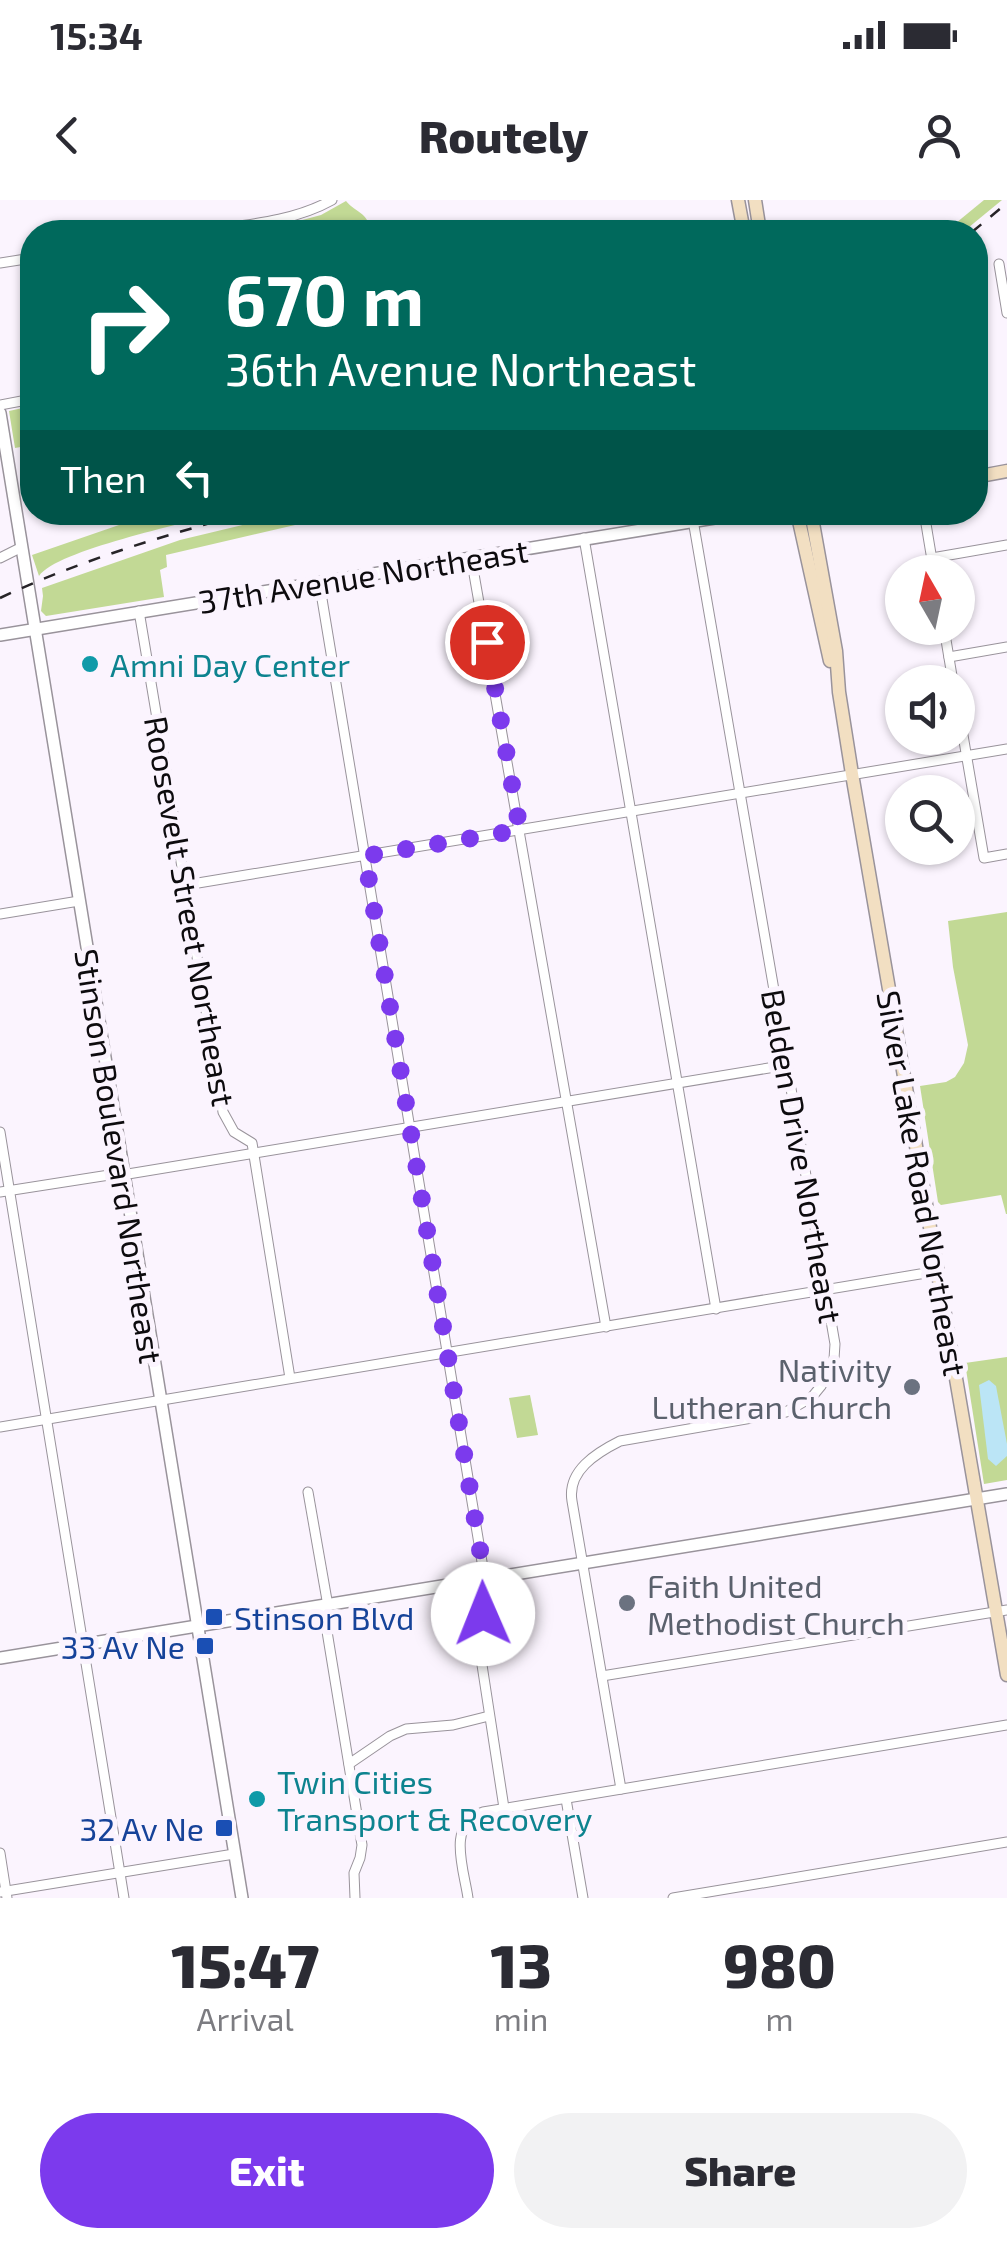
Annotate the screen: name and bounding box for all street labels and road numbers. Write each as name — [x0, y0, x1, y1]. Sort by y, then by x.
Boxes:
street label: 37th Avenue Northeast — [195, 530, 531, 620]
street label: Roosevelt Street Northeast — [138, 713, 244, 1109]
street label: Stinson Boulevard Northeast — [68, 946, 172, 1366]
street label: Belden Drive Northeast — [755, 986, 851, 1326]
street label: Silver Lake Road Northeast — [870, 987, 976, 1379]

